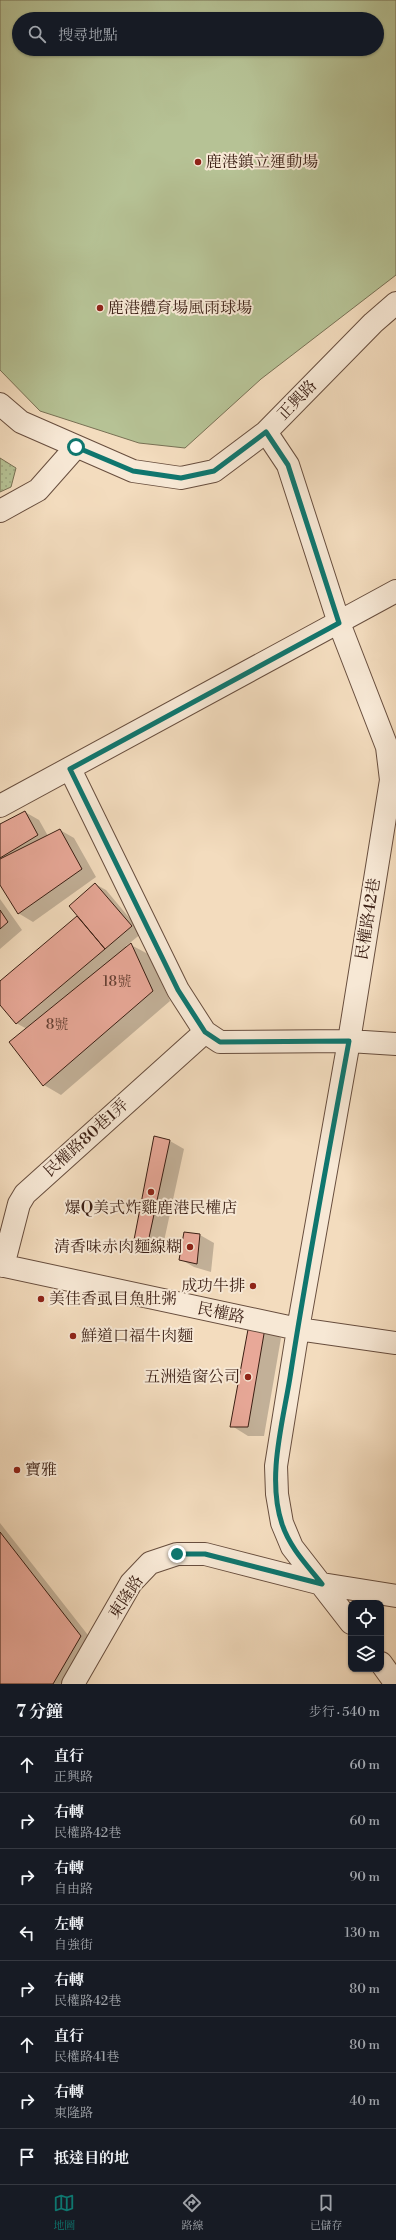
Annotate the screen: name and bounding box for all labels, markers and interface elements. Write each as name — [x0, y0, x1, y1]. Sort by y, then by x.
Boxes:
search box — [12, 12, 384, 56]
icon: search — [26, 23, 48, 45]
text: 搜尋地點 — [58, 26, 118, 45]
place label: 鹿港鎮立運動場 — [206, 152, 318, 172]
marker: 鹿港鎮立運動場 — [193, 157, 203, 167]
place label: 鹿港體育場風雨球場 — [108, 298, 252, 318]
marker: 鹿港體育場風雨球場 — [95, 303, 105, 313]
street label: 正興路 — [273, 376, 321, 424]
route start — [67, 438, 85, 456]
street label: 民權路42巷 — [352, 877, 384, 961]
house number: 18號 — [103, 973, 131, 991]
house number: 8號 — [46, 1016, 68, 1034]
street label: 民權路80巷1弄 — [39, 1095, 133, 1181]
marker: 爆Q美式炸雞鹿港民權店 — [146, 1187, 156, 1197]
place label: 爆Q美式炸雞鹿港民權店 — [65, 1198, 237, 1218]
place label: 清香味赤肉麵線糊 — [54, 1237, 182, 1257]
marker: 清香味赤肉麵線糊 — [185, 1242, 195, 1252]
place label: 成功牛排 — [181, 1276, 245, 1296]
marker: 成功牛排 — [248, 1281, 258, 1291]
place label: 美佳香虱目魚肚粥 — [49, 1289, 177, 1309]
marker: 美佳香虱目魚肚粥 — [36, 1294, 46, 1304]
street label: 民權路 — [195, 1298, 247, 1328]
place label: 鮮道口福牛肉麵 — [81, 1326, 193, 1346]
marker: 鮮道口福牛肉麵 — [68, 1331, 78, 1341]
place label: 五洲造窗公司 — [144, 1367, 240, 1387]
marker: 五洲造窗公司 — [243, 1372, 253, 1382]
place label: 寶雅 — [25, 1460, 57, 1480]
marker: 寶雅 — [12, 1465, 22, 1475]
route end — [168, 1545, 186, 1563]
street label: 東隆路 — [104, 1572, 148, 1622]
map controls — [348, 1600, 384, 1672]
button: locate — [348, 1600, 384, 1636]
button: layers — [348, 1636, 384, 1672]
text: 7 分鐘 — [16, 1701, 63, 1723]
text: 步行 · 540 m — [309, 1704, 380, 1720]
text: 直行 — [54, 1747, 84, 1766]
icon: ahead — [16, 1754, 38, 1776]
text: 60 m — [349, 1757, 380, 1773]
text: 正興路 — [54, 1769, 93, 1785]
text: 右轉 — [54, 1803, 84, 1822]
icon: right — [16, 1810, 38, 1832]
text: 60 m — [349, 1813, 380, 1829]
text: 民權路42巷 — [54, 1825, 121, 1841]
text: 右轉 — [54, 1859, 84, 1878]
icon: right — [16, 1866, 38, 1888]
text: 90 m — [349, 1869, 380, 1885]
text: 自由路 — [54, 1881, 93, 1897]
text: 左轉 — [54, 1915, 84, 1934]
icon: left — [16, 1922, 38, 1944]
text: 130 m — [345, 1925, 380, 1941]
text: 自強街 — [54, 1937, 93, 1953]
text: 右轉 — [54, 1971, 84, 1990]
icon: right — [16, 1978, 38, 2000]
text: 80 m — [349, 1981, 380, 1997]
text: 民權路42巷 — [54, 1993, 121, 2009]
text: 直行 — [54, 2027, 84, 2046]
icon: ahead — [16, 2034, 38, 2056]
text: 80 m — [349, 2037, 380, 2053]
text: 民權路41巷 — [54, 2049, 119, 2065]
text: 右轉 — [54, 2083, 84, 2102]
icon: right — [16, 2090, 38, 2112]
text: 40 m — [350, 2093, 380, 2109]
text: 東隆路 — [54, 2105, 93, 2121]
icon: arrive — [16, 2146, 38, 2168]
text: 抵達目的地 — [54, 2149, 129, 2168]
tab: 地圖 — [53, 2192, 75, 2233]
tab: 路線 — [181, 2192, 203, 2233]
tab: 已儲存 — [310, 2192, 343, 2233]

